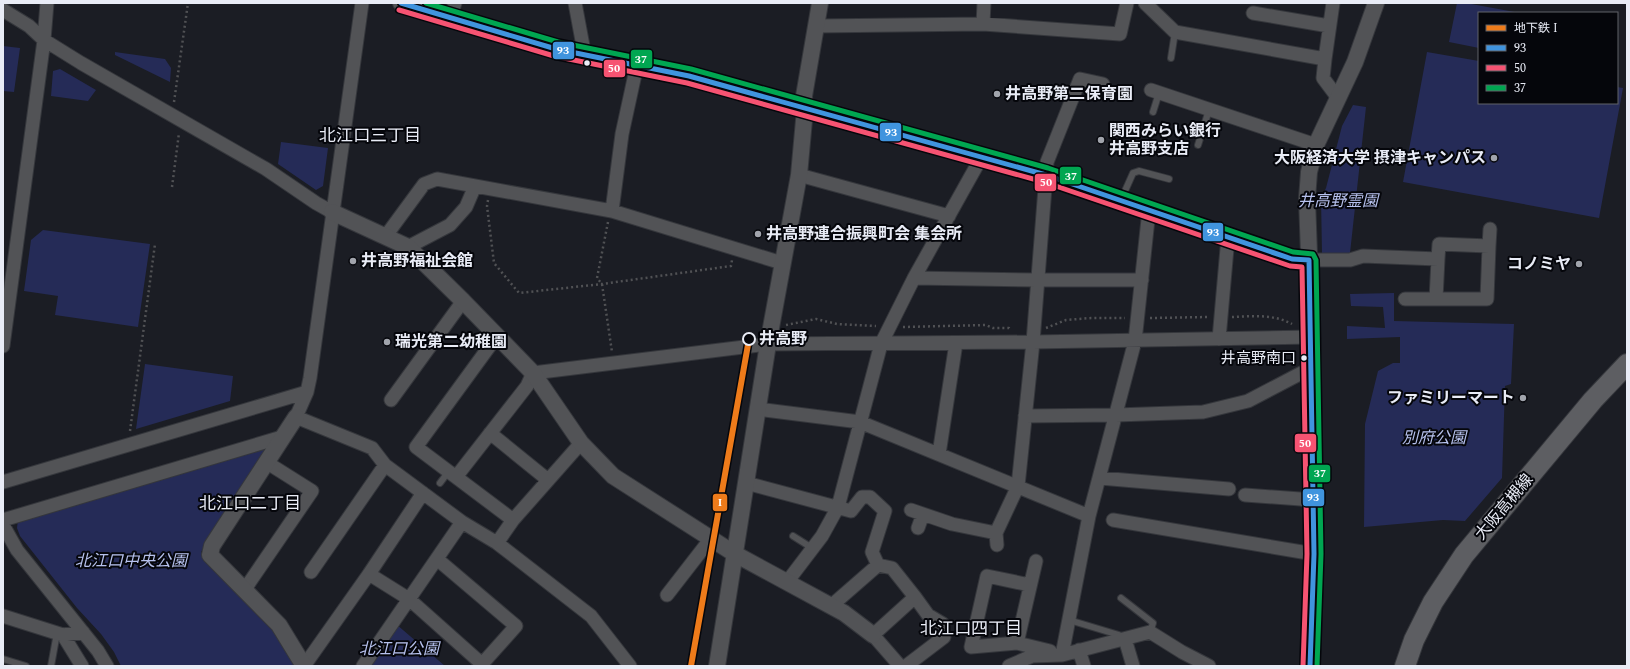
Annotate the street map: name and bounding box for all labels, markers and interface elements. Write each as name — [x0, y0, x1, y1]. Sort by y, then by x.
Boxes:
legend — [1478, 12, 1618, 104]
text: 地下鉄 I — [1514, 19, 1558, 38]
text: 93 — [1514, 39, 1526, 58]
line badge: 93 — [552, 41, 575, 60]
text: 93 — [557, 42, 569, 59]
line badge: 37 — [630, 49, 653, 69]
text: 37 — [635, 51, 647, 68]
unlabelled marker — [582, 58, 592, 68]
line badge: 50 — [603, 59, 626, 78]
text: 50 — [1514, 59, 1526, 78]
text: 50 — [608, 60, 620, 77]
text: 37 — [1514, 79, 1526, 98]
place label: 井高野第二保育園 — [1005, 82, 1133, 106]
marker: 井高野第二保育園 — [992, 89, 1002, 99]
place label: 関西みらい銀行 井高野支店 — [1109, 119, 1221, 161]
line badge: 93 — [879, 122, 902, 142]
district label: 北江口三丁目 — [319, 123, 421, 149]
text: 93 — [885, 124, 897, 141]
marker: 関西みらい銀行 井高野支店 — [1096, 135, 1106, 145]
place label: 大阪経済大学 摂津キャンパス — [1274, 146, 1486, 170]
marker: 大阪経済大学 摂津キャンパス — [1489, 153, 1499, 163]
line badge: 37 — [1059, 166, 1082, 185]
text: 37 — [1065, 168, 1077, 185]
line badge: 50 — [1034, 173, 1057, 192]
text: 50 — [1040, 174, 1052, 191]
park label: 井高野霊園 — [1298, 189, 1380, 213]
place label: 井高野連合振興町会 集会所 — [766, 222, 962, 246]
line badge: 93 — [1202, 222, 1224, 242]
text: 93 — [1207, 224, 1219, 241]
marker: 井高野連合振興町会 集会所 — [753, 229, 763, 239]
place label: 井高野福祉会館 — [361, 249, 473, 273]
place label: コノミヤ — [1507, 252, 1571, 276]
marker: 井高野福祉会館 — [348, 256, 358, 266]
marker: コノミヤ — [1574, 259, 1584, 269]
place label: 井高野 — [759, 327, 807, 351]
place label: 瑞光第二幼稚園 — [395, 330, 507, 354]
marker: 井高野 — [742, 332, 756, 346]
marker: 瑞光第二幼稚園 — [382, 337, 392, 347]
place label: 井高野南口 — [1221, 347, 1296, 370]
marker: 井高野南口 — [1299, 353, 1309, 363]
place label: ファミリーマート — [1387, 386, 1515, 410]
marker: ファミリーマート — [1518, 393, 1528, 403]
park label: 別府公園 — [1402, 426, 1468, 450]
line badge: 50 — [1294, 433, 1317, 453]
text: 50 — [1299, 435, 1311, 452]
line badge: 37 — [1308, 464, 1331, 483]
text: 37 — [1314, 465, 1326, 482]
street label: 大阪高槻線 — [1469, 469, 1539, 545]
line badge: 93 — [1302, 488, 1325, 507]
text: 93 — [1307, 489, 1319, 506]
district label: 北江口二丁目 — [199, 491, 301, 517]
line badge: I — [712, 493, 728, 512]
text: I — [718, 494, 723, 511]
park label: 北江口中央公園 — [75, 549, 189, 573]
district label: 北江口四丁目 — [920, 616, 1022, 642]
park label: 北江口公園 — [359, 637, 441, 661]

